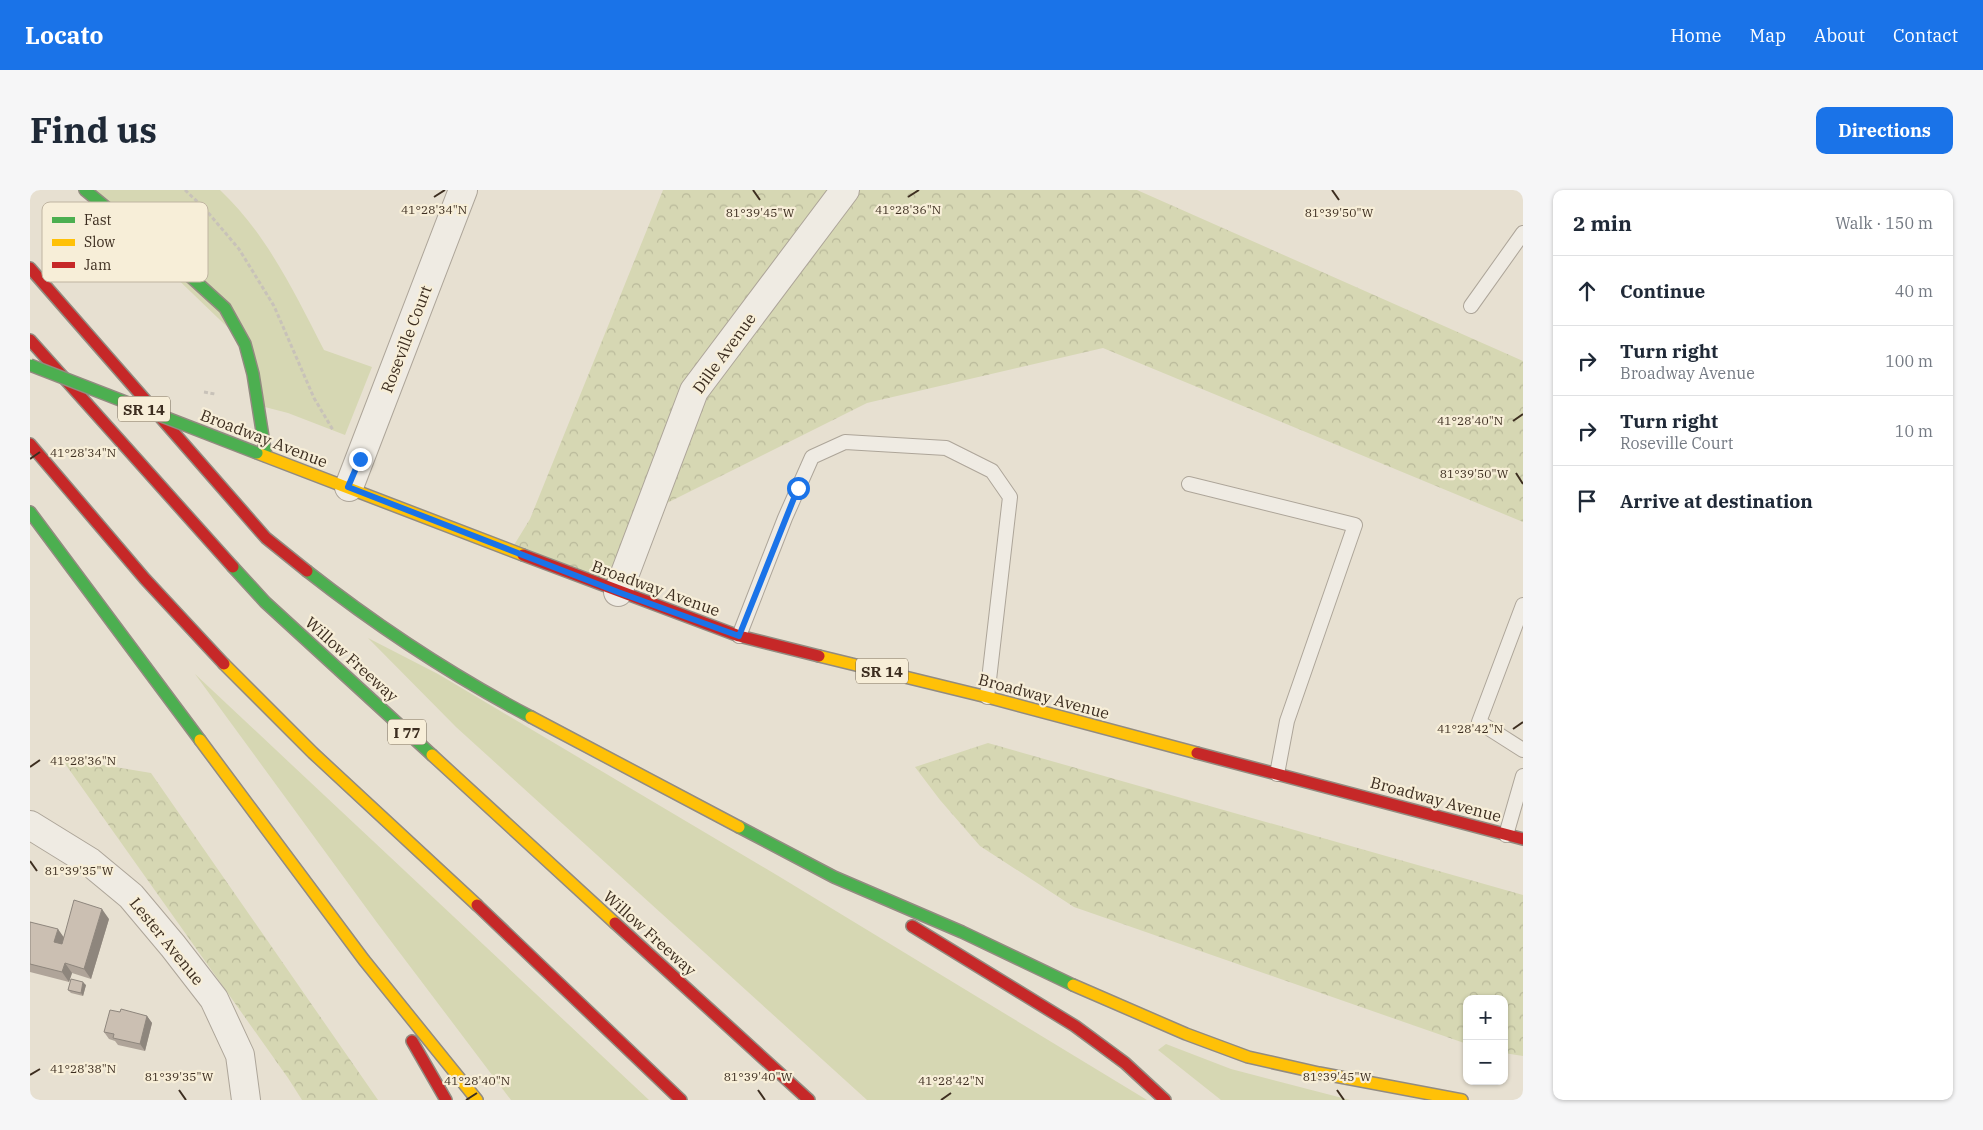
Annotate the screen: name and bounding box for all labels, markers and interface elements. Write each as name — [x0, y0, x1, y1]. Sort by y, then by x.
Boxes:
text: Locato — [25, 19, 103, 51]
text: Home — [1670, 24, 1722, 47]
text: Map — [1750, 24, 1786, 47]
text: About — [1814, 24, 1865, 47]
text: Contact — [1893, 24, 1958, 47]
text: Find us — [30, 107, 157, 153]
button: Directions — [1816, 107, 1953, 154]
legend — [42, 202, 208, 282]
text: 41°28'34"N — [401, 202, 467, 217]
text: 41°28'36"N — [875, 202, 941, 217]
text: 81°39'45"W — [726, 205, 795, 220]
text: 81°39'50"W — [1305, 205, 1374, 220]
text: 2 min — [1573, 209, 1632, 237]
text: Fast — [84, 211, 112, 229]
text: Walk · 150 m — [1835, 213, 1933, 233]
text: Slow — [84, 233, 115, 251]
text: Jam — [84, 256, 111, 274]
icon: ahead — [1573, 277, 1601, 305]
text: Continue — [1620, 279, 1705, 303]
text: 40 m — [1895, 281, 1933, 301]
street label: Roseville Court — [376, 282, 436, 396]
street label: Dille Avenue — [688, 309, 760, 397]
text: Turn right — [1620, 339, 1718, 363]
icon: right — [1573, 347, 1601, 375]
text: 100 m — [1885, 351, 1933, 371]
text: Broadway Avenue — [1620, 363, 1755, 383]
road number: SR 14 — [118, 396, 170, 422]
street label: Broadway Avenue — [197, 405, 331, 471]
text: Turn right — [1620, 409, 1718, 433]
text: 41°28'40"N — [1437, 413, 1503, 428]
icon: right — [1573, 417, 1601, 445]
text: 10 m — [1895, 421, 1933, 441]
text: Roseville Court — [1620, 433, 1733, 453]
text: 41°28'34"N — [50, 445, 116, 460]
route end — [349, 448, 372, 471]
text: 81°39'50"W — [1440, 466, 1509, 481]
route start — [787, 477, 810, 500]
icon: arrive — [1573, 487, 1601, 515]
text: Arrive at destination — [1620, 489, 1813, 513]
street label: Broadway Avenue — [589, 556, 723, 620]
street label: Willow Freeway — [301, 612, 403, 706]
road number: SR 14 — [856, 658, 908, 684]
street label: Broadway Avenue — [976, 669, 1112, 723]
road number: I 77 — [388, 720, 426, 744]
text: 41°28'42"N — [1437, 721, 1503, 736]
text: 41°28'36"N — [50, 753, 116, 768]
street label: Broadway Avenue — [1368, 772, 1504, 826]
text: 81°39'35"W — [45, 863, 114, 878]
street label: Willow Freeway — [599, 886, 701, 980]
street label: Lester Avenue — [126, 893, 208, 989]
map controls — [1463, 995, 1508, 1085]
button: + — [1463, 995, 1508, 1040]
button: − — [1463, 1040, 1508, 1085]
text: 41°28'38"N — [50, 1061, 116, 1076]
text: 81°39'35"W — [145, 1069, 214, 1084]
text: 81°39'40"W — [724, 1069, 793, 1084]
text: 81°39'45"W — [1303, 1069, 1372, 1084]
text: 41°28'40"N — [444, 1073, 510, 1088]
text: 41°28'42"N — [918, 1073, 984, 1088]

